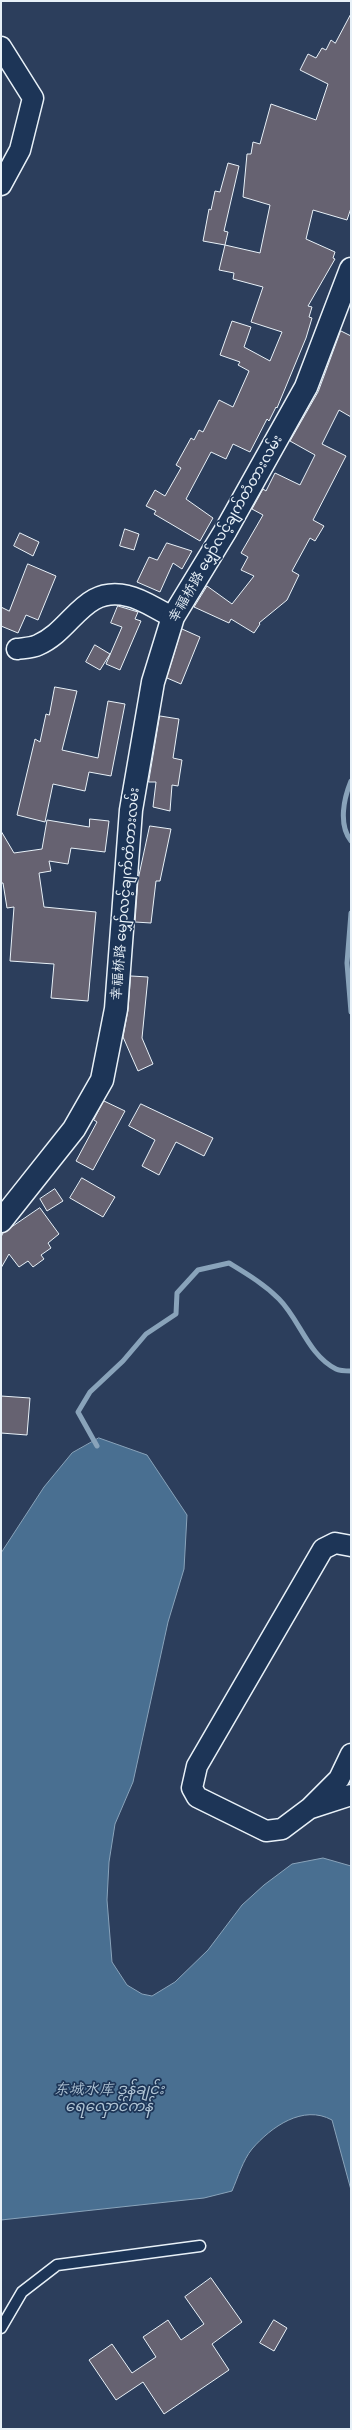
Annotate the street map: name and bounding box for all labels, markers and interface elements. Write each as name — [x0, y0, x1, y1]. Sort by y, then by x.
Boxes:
street label: 幸福桥路 မျှော်လင့်ချက်တံတားလမ်း — [165, 432, 287, 626]
street label: 幸福桥路 မျှော်လင့်ချက်တံတားလမ်း — [108, 787, 144, 1001]
water label: 东城水库 ဒွန်ချင်း ရေလှောင်ကန် — [54, 2081, 164, 2116]

